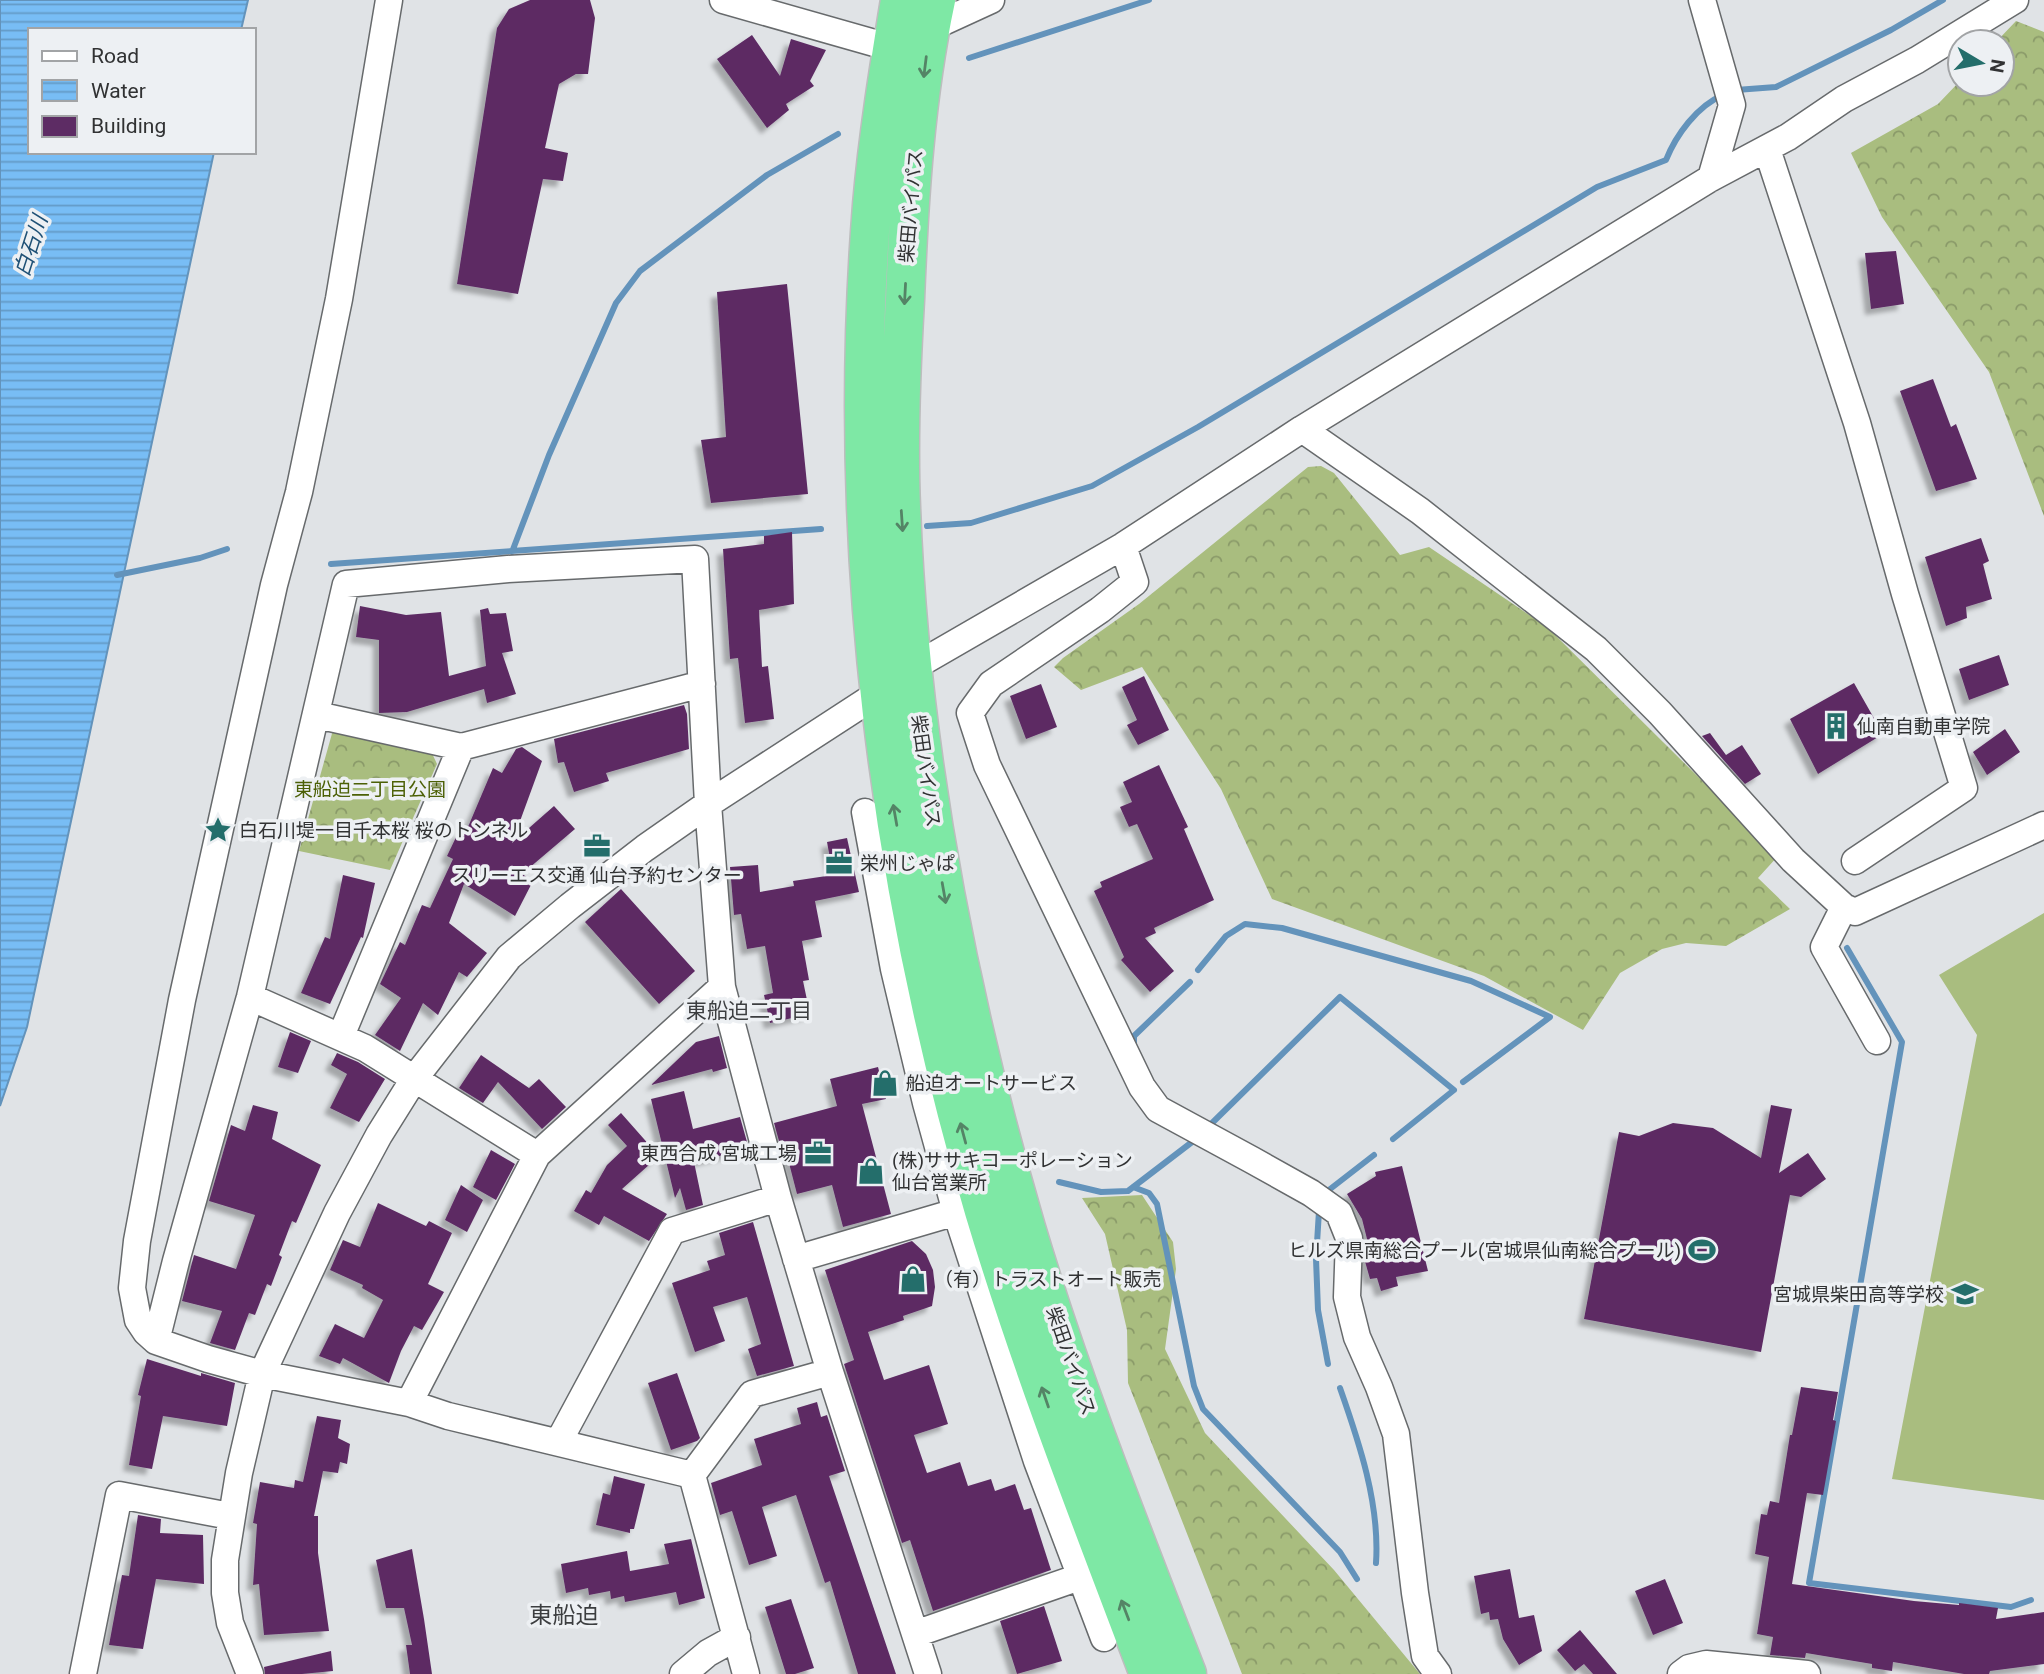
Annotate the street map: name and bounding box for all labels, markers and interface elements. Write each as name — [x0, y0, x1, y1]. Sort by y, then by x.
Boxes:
legend — [28, 28, 256, 154]
north arrow — [1946, 28, 2016, 98]
text: Road — [91, 44, 139, 68]
one-way arrow — [918, 56, 931, 78]
text: N — [1985, 57, 2010, 74]
text: Water — [91, 79, 146, 103]
text: Building — [91, 114, 166, 138]
street label: 柴田バイパス — [895, 148, 927, 264]
water label: 白石川 — [10, 210, 53, 280]
one-way arrow — [898, 282, 911, 305]
one-way arrow — [896, 509, 909, 532]
building icon: 仙南自動車学院 — [1821, 711, 1851, 741]
street label: 柴田バイパス — [907, 713, 945, 829]
place label: 仙南自動車学院 — [1857, 715, 1990, 738]
park label: 東船迫二丁目公園 — [294, 778, 446, 801]
one-way arrow — [888, 804, 901, 827]
place icon: 白石川堤一目千本桜 桜のトンネル — [203, 815, 233, 845]
place label: 白石川堤一目千本桜 桜のトンネル — [239, 819, 528, 842]
office icon: スリーエス交通 仙台予約センター — [582, 831, 612, 861]
office icon: 栄州じゃぱ — [824, 848, 854, 878]
place label: 栄州じゃぱ — [860, 852, 955, 875]
place label: スリーエス交通 仙台予約センター — [452, 864, 742, 887]
one-way arrow — [938, 881, 951, 904]
district label: 東船迫二丁目 — [686, 999, 812, 1023]
shop icon: 船迫オートサービス — [870, 1068, 900, 1098]
place label: 船迫オートサービス — [906, 1072, 1077, 1095]
one-way arrow — [956, 1122, 969, 1145]
office icon: 東西合成 宮城工場 — [803, 1138, 833, 1168]
place label: 東西合成 宮城工場 — [640, 1142, 797, 1165]
place label: (株)ササキコーポレーション 仙台営業所 — [892, 1149, 1133, 1194]
shop icon: (株)ササキコーポレーション 仙台営業所 — [856, 1156, 886, 1186]
sports icon: ヒルズ県南総合プール(宮城県仙南総合プール) — [1687, 1235, 1717, 1265]
place label: ヒルズ県南総合プール(宮城県仙南総合プール) — [1288, 1239, 1681, 1262]
shop icon: （有）トラストオート販売 — [898, 1264, 928, 1294]
place label: （有）トラストオート販売 — [934, 1268, 1162, 1291]
school or university icon: 宮城県柴田高等学校 — [1950, 1279, 1980, 1309]
place label: 宮城県柴田高等学校 — [1773, 1283, 1944, 1306]
street label: 柴田バイパス — [1042, 1304, 1100, 1418]
one-way arrow — [1038, 1387, 1050, 1409]
one-way arrow — [1117, 1600, 1130, 1622]
district label: 東船迫 — [530, 1602, 599, 1629]

